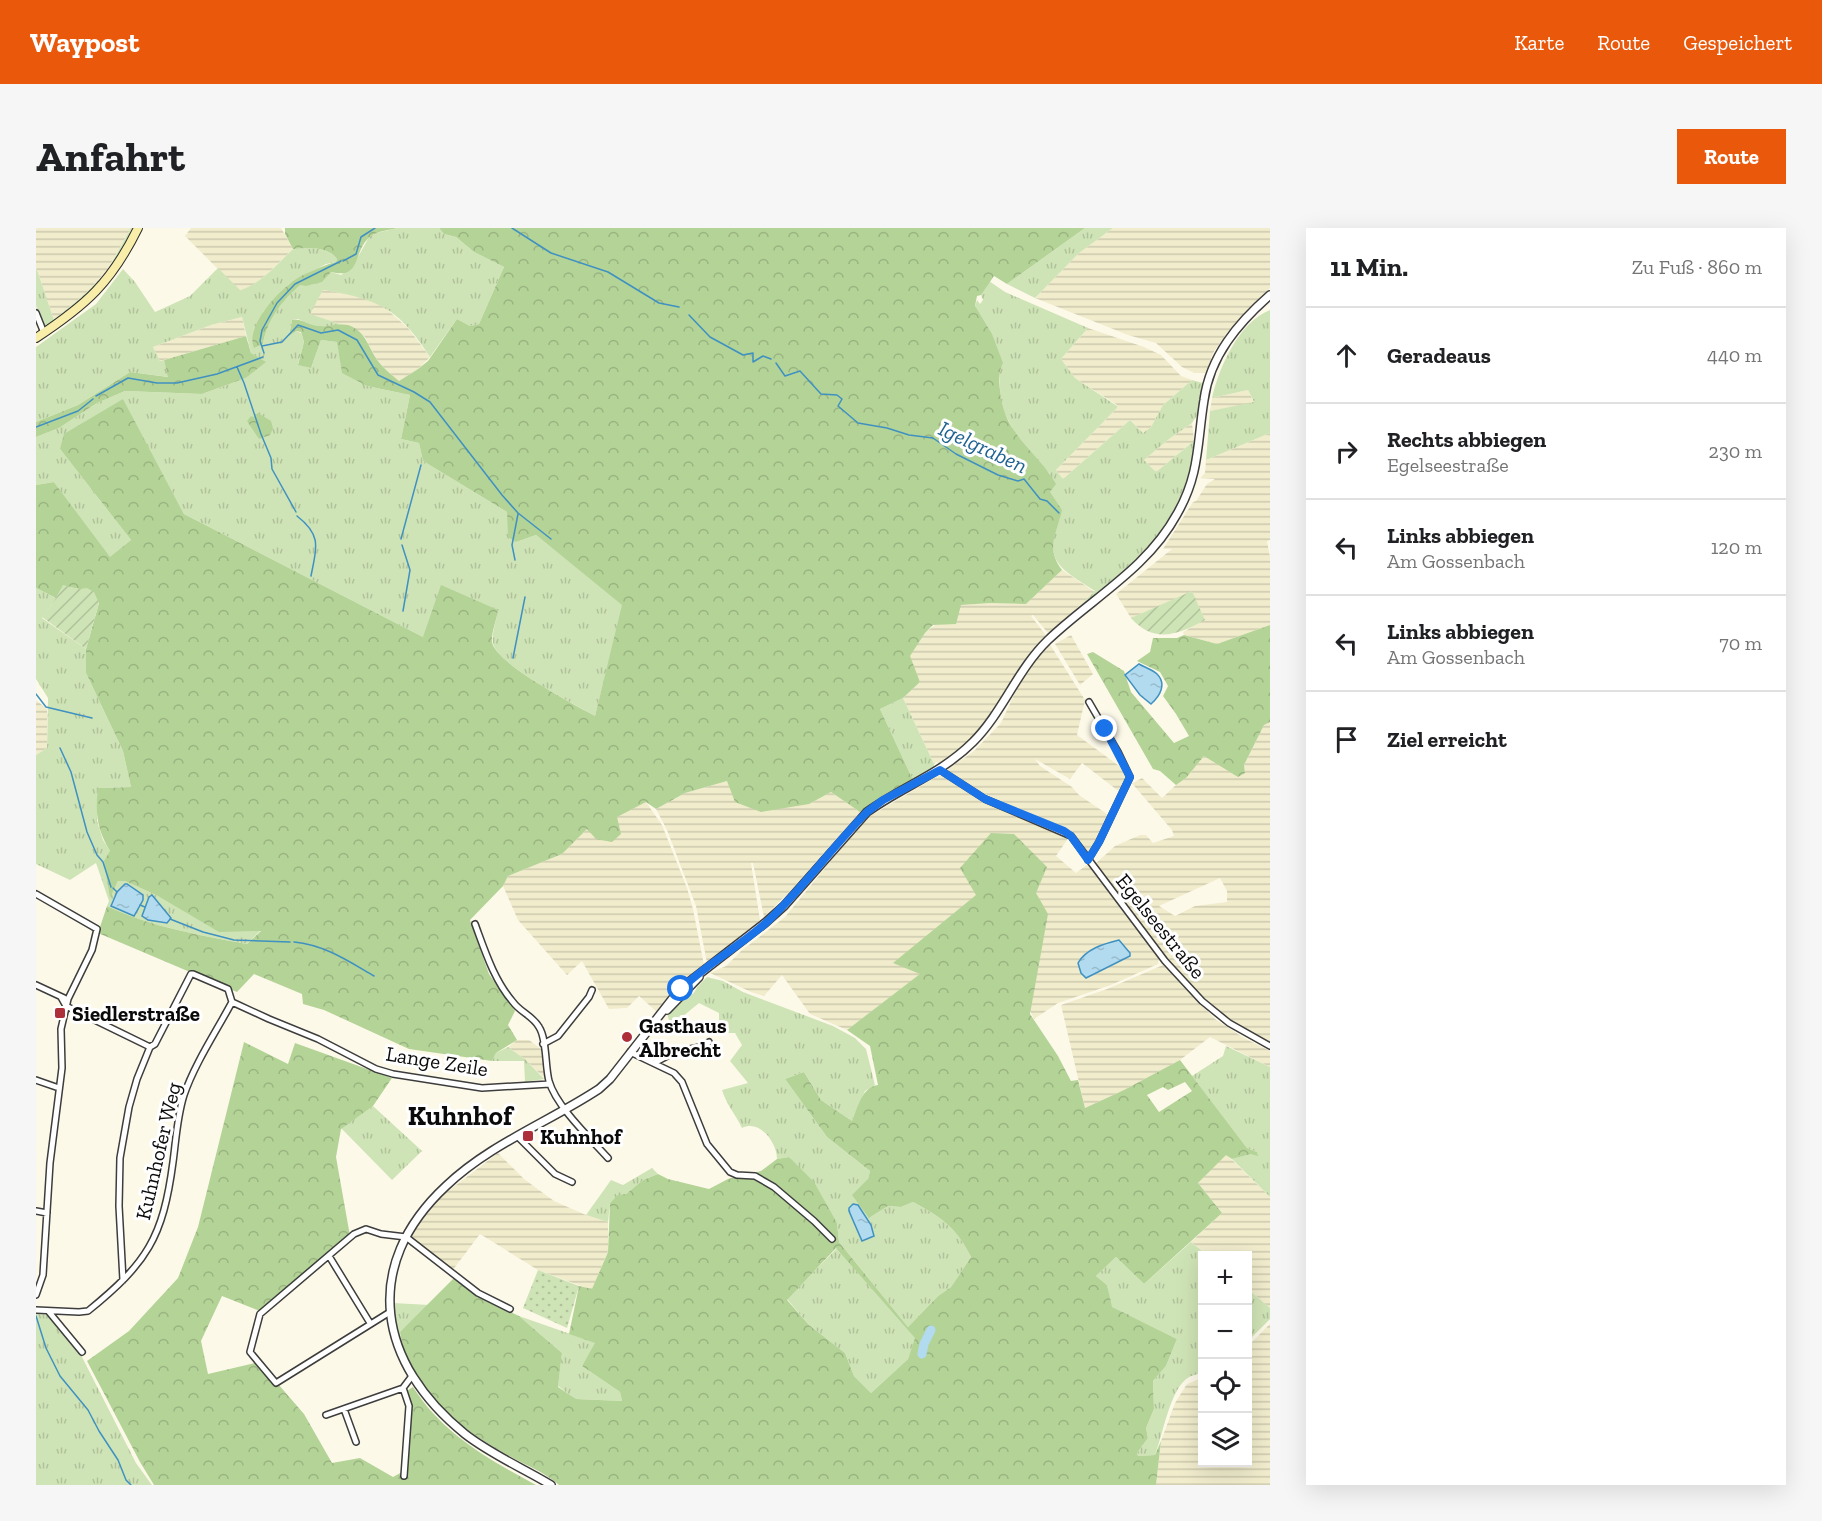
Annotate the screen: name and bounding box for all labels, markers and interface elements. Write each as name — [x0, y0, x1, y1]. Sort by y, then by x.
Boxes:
text: Waypost — [30, 26, 139, 59]
text: Karte — [1514, 30, 1564, 55]
text: Route — [1597, 30, 1650, 55]
text: Gespeichert — [1683, 30, 1792, 55]
button: Route — [1677, 129, 1786, 184]
text: Anfahrt — [36, 131, 185, 182]
text: 11 Min. — [1330, 251, 1408, 283]
text: Zu Fuß · 860 m — [1632, 255, 1762, 279]
icon: ahead — [1330, 339, 1363, 372]
text: Geradeaus — [1387, 342, 1491, 369]
text: 440 m — [1707, 343, 1762, 367]
water label: Igelgraben — [934, 415, 1032, 479]
text: Rechts abbiegen — [1387, 426, 1546, 453]
icon: right — [1330, 435, 1363, 468]
text: 230 m — [1709, 439, 1762, 463]
text: Egelseestraße — [1387, 453, 1509, 477]
text: Links abbiegen — [1387, 522, 1534, 549]
icon: left — [1330, 531, 1363, 564]
text: 120 m — [1711, 535, 1762, 559]
text: Am Gossenbach — [1387, 549, 1525, 573]
text: Links abbiegen — [1387, 618, 1534, 645]
icon: left — [1330, 627, 1363, 660]
text: 70 m — [1719, 631, 1762, 655]
text: Am Gossenbach — [1387, 645, 1525, 669]
route end — [1091, 715, 1117, 741]
icon: arrive — [1330, 723, 1363, 756]
text: Ziel erreicht — [1387, 726, 1507, 753]
street label: Egelseestraße — [1111, 868, 1211, 984]
route start — [667, 975, 693, 1001]
place label: Siedlerstraße — [72, 1001, 200, 1026]
marker: Siedlerstraße — [53, 1006, 67, 1020]
place label: Gasthaus Albrecht — [639, 1013, 727, 1062]
marker: Gasthaus Albrecht — [620, 1030, 634, 1044]
street label: Lange Zeile — [384, 1041, 490, 1081]
street label: Kuhnhofer Weg — [130, 1079, 186, 1222]
district label: Kuhnhof — [408, 1100, 515, 1132]
place label: Kuhnhof — [540, 1124, 623, 1149]
marker: Kuhnhof — [521, 1129, 535, 1143]
map controls — [1198, 1251, 1252, 1467]
button: + — [1198, 1251, 1252, 1305]
button: − — [1198, 1305, 1252, 1359]
button: locate — [1198, 1359, 1252, 1413]
button: layers — [1198, 1413, 1252, 1467]

